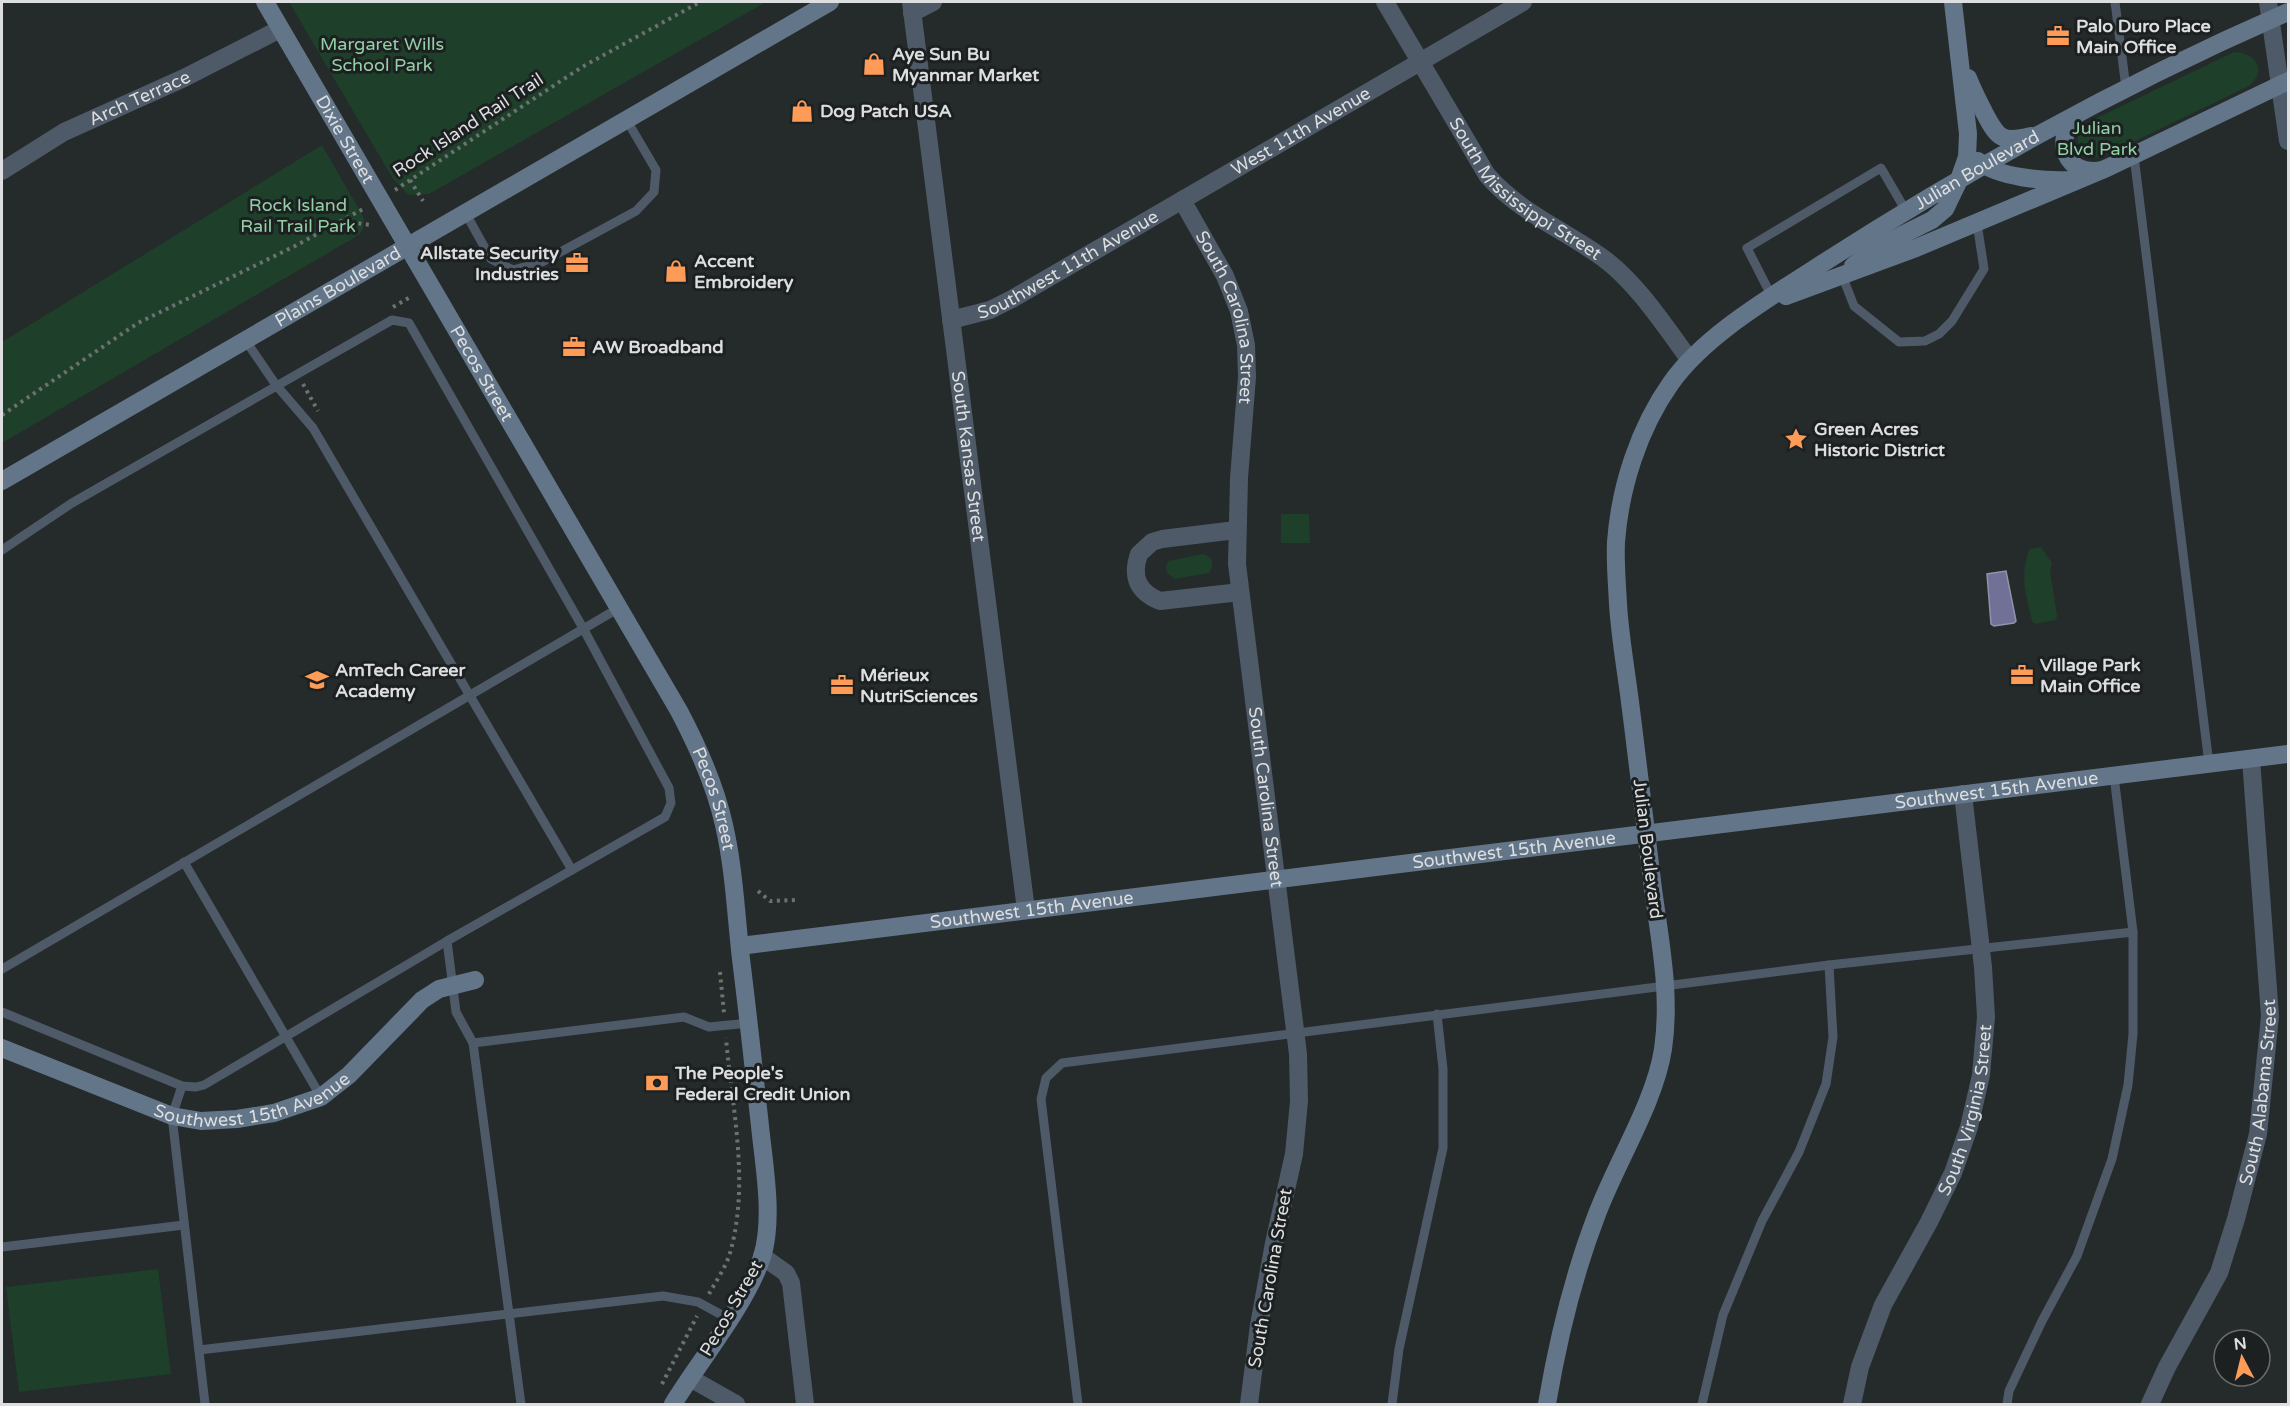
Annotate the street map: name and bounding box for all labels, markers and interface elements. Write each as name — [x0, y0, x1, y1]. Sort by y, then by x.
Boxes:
place label: Palo Duro Place Main Office — [2076, 15, 2211, 58]
office icon: Palo Duro Place Main Office — [2045, 23, 2071, 49]
park label: Margaret Wills School Park — [320, 33, 444, 76]
place label: Aye Sun Bu Myanmar Market — [892, 43, 1039, 86]
shop icon: Aye Sun Bu Myanmar Market — [861, 51, 887, 77]
street label: Arch Terrace — [85, 66, 194, 130]
street label: Rock Island Rail Trail — [388, 68, 548, 182]
street label: West 11th Avenue — [1227, 82, 1374, 180]
street label: Dixie Street — [311, 91, 380, 187]
shop icon: Dog Patch USA — [789, 98, 815, 124]
place label: Dog Patch USA — [820, 100, 952, 122]
street label: South Mississippi Street — [1445, 113, 1606, 265]
park label: Julian Blvd Park — [2057, 117, 2138, 160]
street label: Julian Boulevard — [1910, 125, 2043, 215]
park label: Rock Island Rail Trail Park — [240, 194, 356, 237]
street label: Southwest 11th Avenue — [975, 205, 1162, 324]
street label: South Carolina Street — [1191, 227, 1258, 405]
street label: Plains Boulevard — [271, 242, 405, 332]
place label: Allstate Security Industries — [420, 242, 559, 285]
office icon: Allstate Security Industries — [564, 250, 590, 276]
place label: Accent Embroidery — [694, 250, 794, 293]
shop icon: Accent Embroidery — [663, 258, 689, 284]
street label: Pecos Street — [445, 321, 518, 425]
office icon: AW Broadband — [561, 334, 587, 360]
place label: AW Broadband — [592, 336, 724, 358]
street label: South Kansas Street — [947, 370, 990, 543]
place label: Green Acres Historic District — [1814, 418, 1945, 461]
place icon: Green Acres Historic District — [1783, 426, 1809, 452]
place label: Village Park Main Office — [2040, 654, 2141, 697]
place label: AmTech Career Academy — [335, 659, 467, 702]
office icon: Village Park Main Office — [2009, 662, 2035, 688]
place label: Mérieux NutriSciences — [860, 664, 978, 707]
school or university icon: AmTech Career Academy — [304, 667, 330, 693]
office icon: Mérieux NutriSciences — [829, 672, 855, 698]
street label: South Carolina Street — [1244, 705, 1288, 889]
street label: Pecos Street — [687, 743, 740, 852]
street label: Southwest 15th Avenue — [1893, 767, 2099, 814]
street label: Julian Boulevard — [1629, 778, 1667, 920]
street label: Southwest 15th Avenue — [1411, 826, 1617, 874]
street label: Southwest 15th Avenue — [929, 886, 1135, 933]
street label: South Alabama Street — [2234, 998, 2281, 1188]
street label: South Virginia Street — [1933, 1023, 1996, 1199]
place label: The People's Federal Credit Union — [674, 1062, 850, 1105]
street label: Southwest 15th Avenue — [151, 1068, 354, 1132]
bank icon: The People's Federal Credit Union — [644, 1070, 670, 1096]
street label: South Carolina Street — [1243, 1186, 1297, 1369]
street label: Pecos Street — [695, 1256, 767, 1360]
north arrow — [2212, 1328, 2272, 1388]
text: N — [2233, 1333, 2248, 1355]

